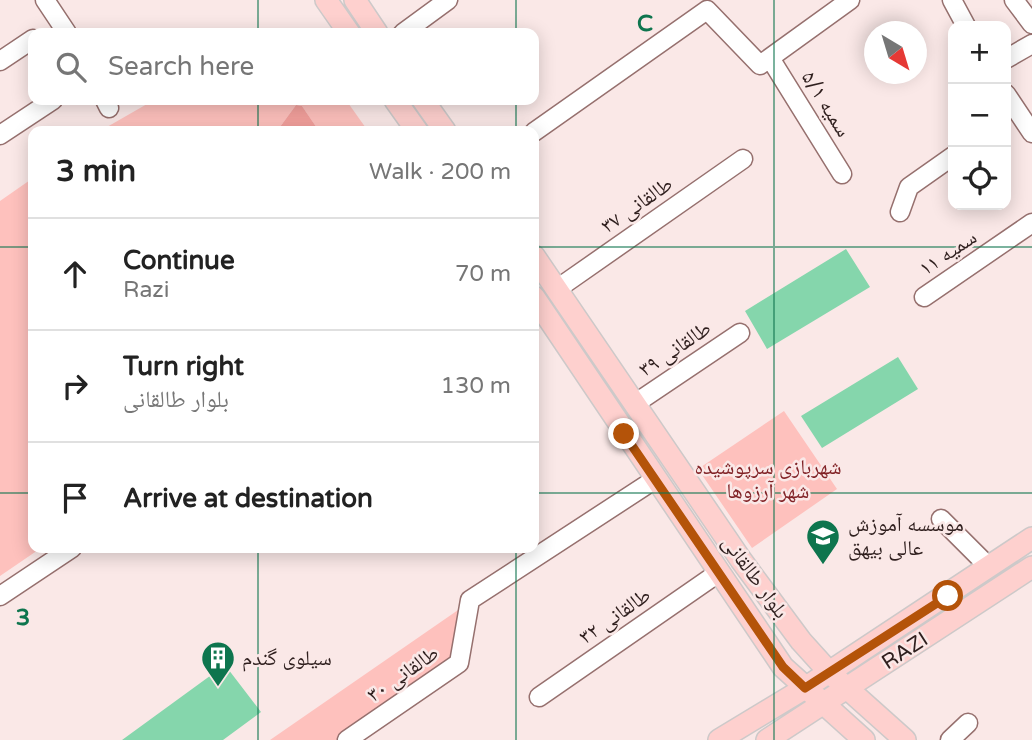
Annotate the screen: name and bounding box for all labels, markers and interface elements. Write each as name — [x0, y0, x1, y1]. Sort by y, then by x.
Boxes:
text: C — [637, 10, 653, 38]
north arrow — [864, 21, 927, 84]
map controls — [948, 21, 1011, 210]
button: + — [948, 21, 1011, 84]
search box — [28, 28, 539, 105]
icon: search — [52, 48, 90, 86]
text: Search here — [108, 51, 254, 82]
street label: سمیه ۵/۱ — [796, 66, 856, 142]
button: − — [948, 84, 1011, 147]
button: locate — [948, 147, 1011, 210]
text: 3 min — [56, 153, 136, 190]
text: Walk · 200 m — [369, 158, 511, 186]
street label: طالقانی ۳۷ — [596, 171, 678, 239]
street label: سمیه ۱۱ — [915, 225, 981, 281]
text: Continue — [123, 245, 235, 276]
icon: ahead — [56, 255, 94, 293]
text: 70 m — [455, 260, 511, 288]
text: Razi — [123, 276, 169, 304]
street label: طالقانی ۳۹ — [634, 316, 716, 382]
text: Turn right — [123, 351, 244, 382]
icon: right — [56, 367, 94, 405]
text: 130 m — [441, 372, 511, 400]
text: بلوار طالقانی — [123, 386, 229, 414]
route end — [608, 418, 639, 449]
park label: شهربازی سرپوشیده شهر آرزوها — [694, 455, 842, 504]
icon: arrive — [56, 479, 94, 517]
text: Arrive at destination — [123, 483, 373, 514]
place label: موسسه آموزش عالی بیهق — [848, 512, 964, 561]
school or university icon: موسسه آموزش عالی بیهق — [804, 517, 842, 566]
street label: بلوار طالقانی — [716, 531, 794, 623]
route start — [932, 580, 963, 611]
street label: طالقانی ۳۲ — [574, 582, 656, 650]
text: 3 — [16, 604, 30, 632]
street label: RAZI — [877, 627, 933, 675]
building icon: سیلوی گندم — [199, 639, 237, 688]
street label: طالقانی ۳۰ — [362, 640, 444, 708]
place label: سیلوی گندم — [242, 646, 332, 672]

